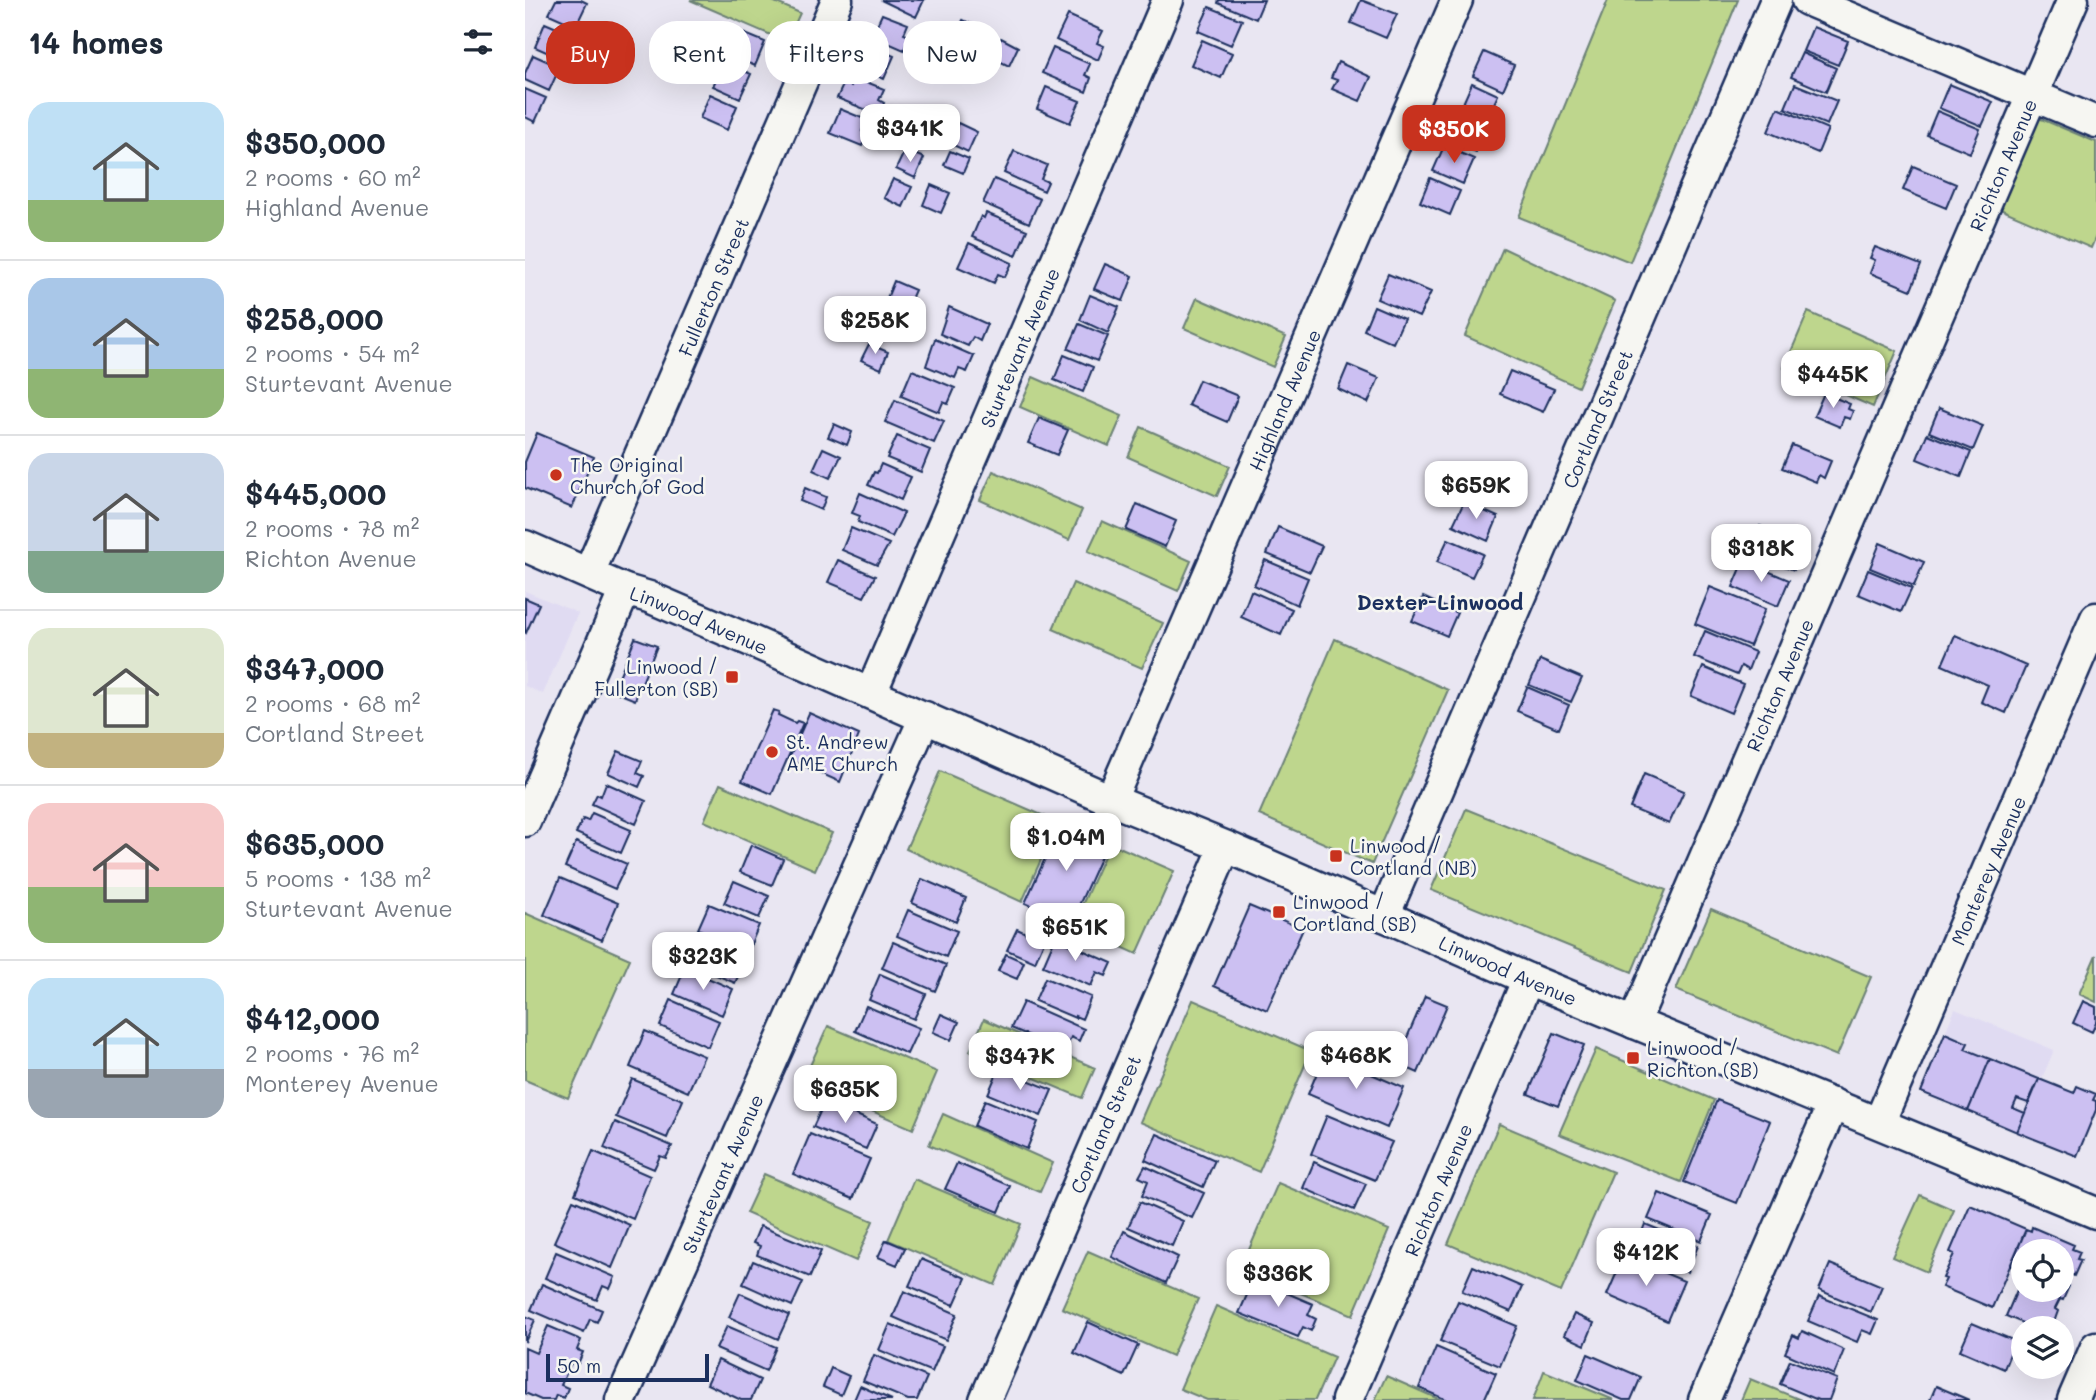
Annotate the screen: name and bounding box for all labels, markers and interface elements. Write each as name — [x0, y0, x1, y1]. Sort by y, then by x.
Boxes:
chip: Buy — [546, 21, 635, 84]
chip: Rent — [649, 21, 751, 84]
chip: Filters — [765, 21, 889, 84]
chip: New — [903, 21, 1002, 84]
text: 14 homes — [28, 22, 164, 62]
icon: filters — [459, 23, 497, 61]
street label: Richton Avenue — [1963, 95, 2042, 235]
pin: $341K — [861, 104, 959, 164]
pin: $350K — [1405, 106, 1503, 165]
text: $341K — [876, 112, 944, 142]
text: $350K — [1418, 113, 1490, 143]
text: $350,000 — [245, 122, 385, 162]
icon: home — [84, 130, 168, 214]
text: 2 rooms · 60 m² — [245, 162, 421, 192]
text: Highland Avenue — [245, 192, 429, 222]
street label: Fullerton Street — [672, 213, 754, 360]
street label: Sturtevant Avenue — [974, 263, 1064, 431]
pin: $258K — [826, 296, 924, 356]
text: $258,000 — [245, 298, 384, 338]
text: $258K — [840, 304, 910, 334]
icon: home — [84, 306, 168, 390]
street label: Highland Avenue — [1242, 325, 1326, 475]
text: 2 rooms · 54 m² — [245, 338, 420, 368]
street label: Cortland Street — [1556, 345, 1638, 492]
pin: $445K — [1784, 350, 1882, 410]
text: $445K — [1797, 358, 1869, 388]
text: Sturtevant Avenue — [245, 368, 453, 398]
place label: The Original Church of God — [570, 452, 704, 499]
pin: $659K — [1427, 462, 1525, 521]
marker: The Original Church of God — [548, 467, 564, 483]
text: $659K — [1441, 469, 1511, 499]
text: $445,000 — [245, 473, 386, 513]
icon: home — [84, 481, 168, 565]
text: 2 rooms · 78 m² — [245, 513, 419, 543]
pin: $318K — [1712, 524, 1810, 584]
text: $318K — [1727, 532, 1795, 562]
text: Richton Avenue — [245, 543, 417, 573]
street label: Linwood Avenue — [627, 580, 772, 659]
district label: Dexter-Linwood — [1357, 588, 1523, 615]
street label: Richton Avenue — [1740, 615, 1819, 755]
text: $347,000 — [245, 648, 384, 688]
place label: Linwood / Fullerton (SB) — [594, 654, 718, 701]
icon: home — [84, 656, 168, 740]
marker: Linwood / Fullerton (SB) — [724, 669, 740, 685]
text: 2 rooms · 68 m² — [245, 688, 420, 718]
text: Cortland Street — [245, 718, 425, 748]
place label: St. Andrew AME Church — [786, 729, 897, 776]
marker: St. Andrew AME Church — [764, 744, 780, 760]
street label: Monterey Avenue — [1944, 792, 2031, 949]
pin: $1.04M — [1009, 814, 1123, 873]
text: $1.04M — [1026, 821, 1106, 851]
text: $635,000 — [245, 823, 384, 863]
icon: home — [84, 831, 168, 915]
place label: Linwood / Cortland (NB) — [1350, 833, 1477, 880]
marker: Linwood / Cortland (NB) — [1328, 848, 1344, 864]
text: 5 rooms · 138 m² — [245, 863, 431, 893]
place label: Linwood / Cortland (SB) — [1293, 889, 1416, 936]
text: Sturtevant Avenue — [245, 893, 453, 923]
pin: $651K — [1026, 904, 1124, 963]
marker: Linwood / Cortland (SB) — [1271, 904, 1287, 920]
text: $651K — [1042, 911, 1108, 941]
street label: Linwood Avenue — [1436, 929, 1581, 1010]
pin: $323K — [654, 932, 752, 992]
text: $323K — [668, 940, 738, 970]
text: $412,000 — [245, 998, 380, 1038]
icon: home — [84, 1006, 168, 1090]
pin: $347K — [971, 1032, 1069, 1092]
pin: $468K — [1307, 1032, 1405, 1091]
place label: Linwood / Richton (SB) — [1647, 1035, 1759, 1082]
text: 2 rooms · 76 m² — [245, 1038, 419, 1068]
text: $468K — [1320, 1039, 1392, 1069]
text: $347K — [985, 1040, 1055, 1070]
marker: Linwood / Richton (SB) — [1625, 1050, 1641, 1066]
street label: Cortland Street — [1064, 1051, 1146, 1197]
pin: $635K — [796, 1066, 894, 1125]
text: Monterey Avenue — [245, 1068, 439, 1098]
text: $635K — [810, 1073, 880, 1103]
street label: Sturtevant Avenue — [675, 1090, 768, 1257]
street label: Richton Avenue — [1398, 1119, 1477, 1260]
pin: $412K — [1597, 1228, 1695, 1288]
text: $412K — [1613, 1236, 1679, 1266]
map controls — [2011, 1239, 2074, 1379]
button: locate — [2011, 1239, 2074, 1302]
pin: $336K — [1229, 1250, 1327, 1309]
text: $336K — [1243, 1257, 1313, 1287]
button: layers — [2011, 1316, 2074, 1379]
scale bar — [546, 1351, 709, 1383]
text: 50 m — [557, 1353, 601, 1378]

